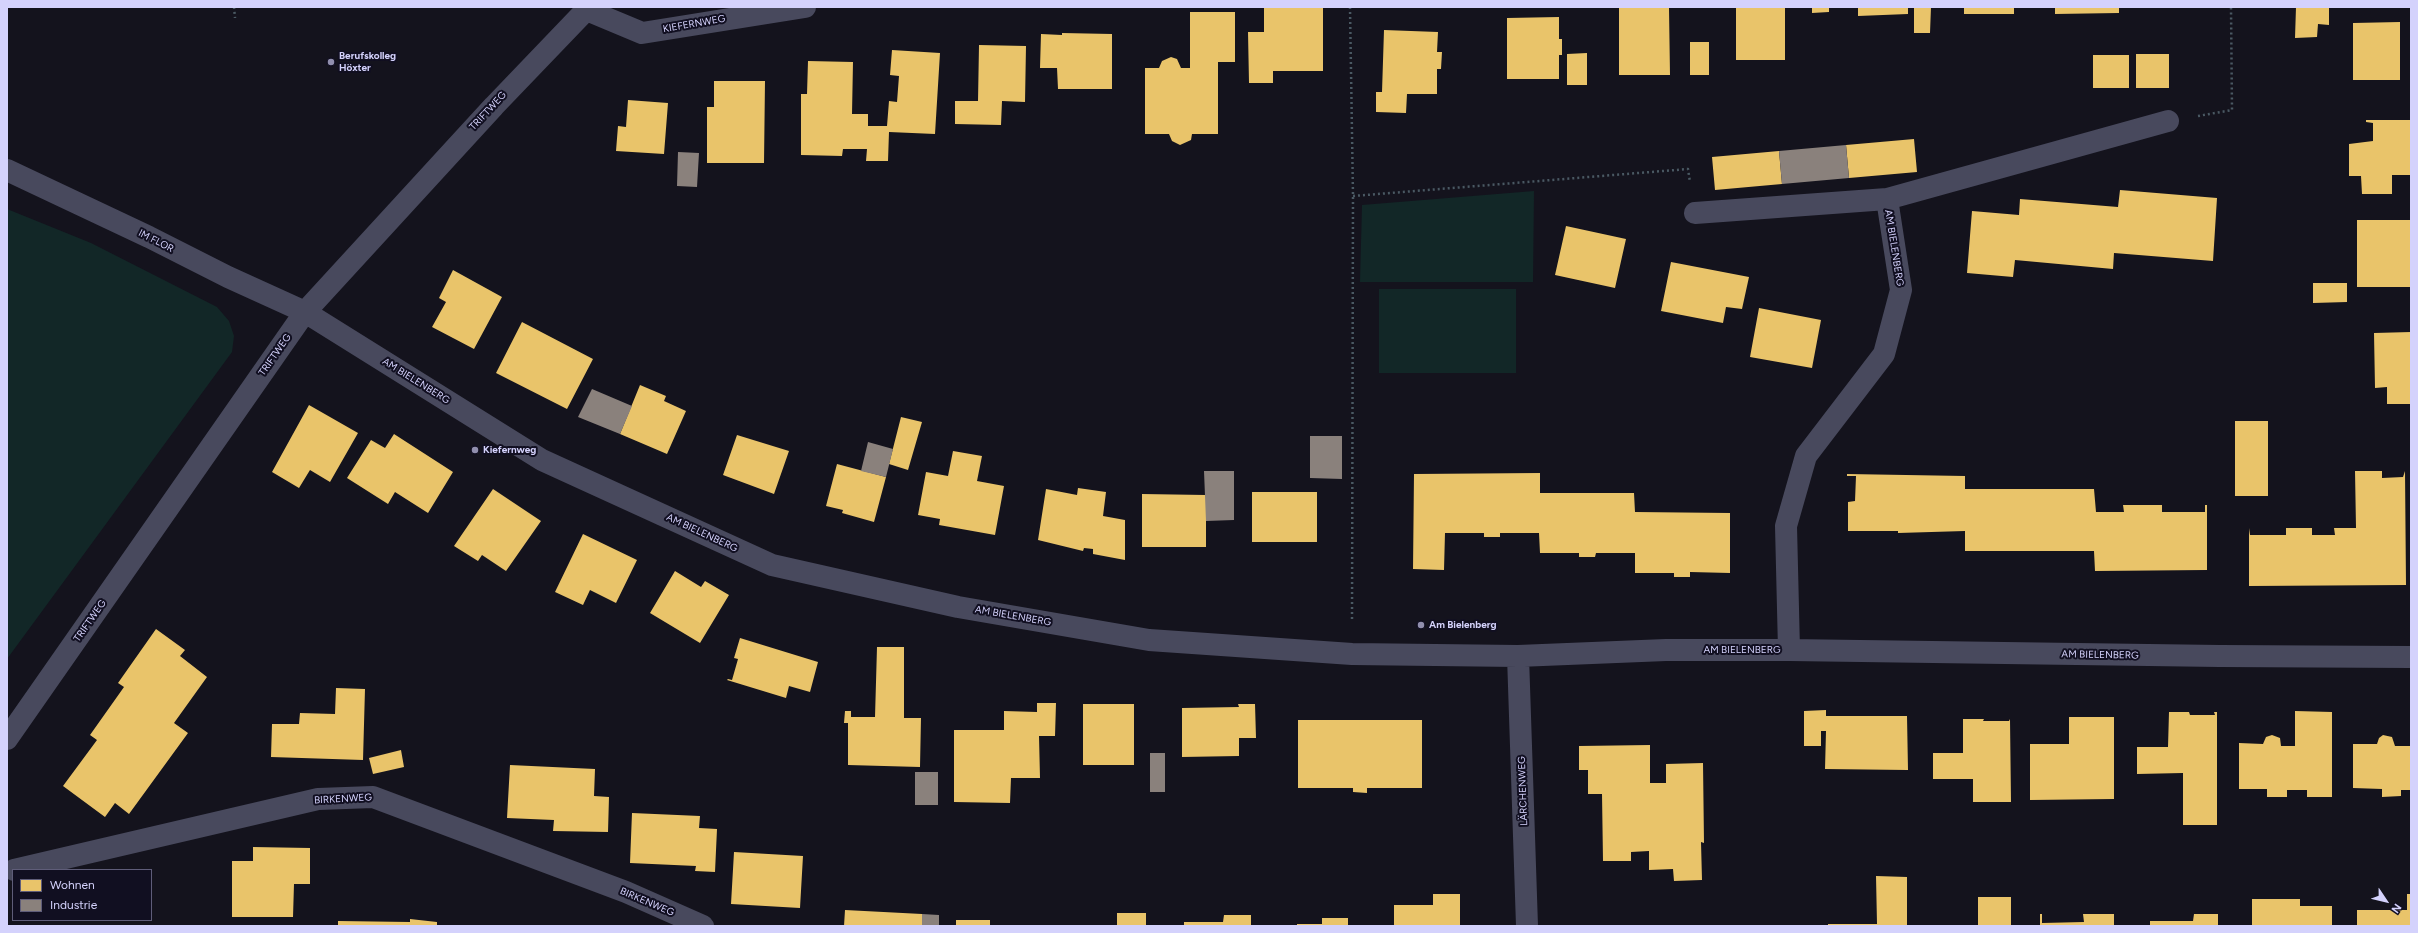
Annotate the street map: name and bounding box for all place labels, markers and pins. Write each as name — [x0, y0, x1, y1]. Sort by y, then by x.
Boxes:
place label: Berufskolleg Höxter — [339, 50, 396, 74]
marker: Berufskolleg Höxter — [326, 57, 336, 67]
place label: Kiefernweg — [483, 444, 536, 456]
marker: Kiefernweg — [470, 445, 480, 455]
place label: Am Bielenberg — [1429, 619, 1496, 631]
marker: Am Bielenberg — [1416, 620, 1426, 630]

